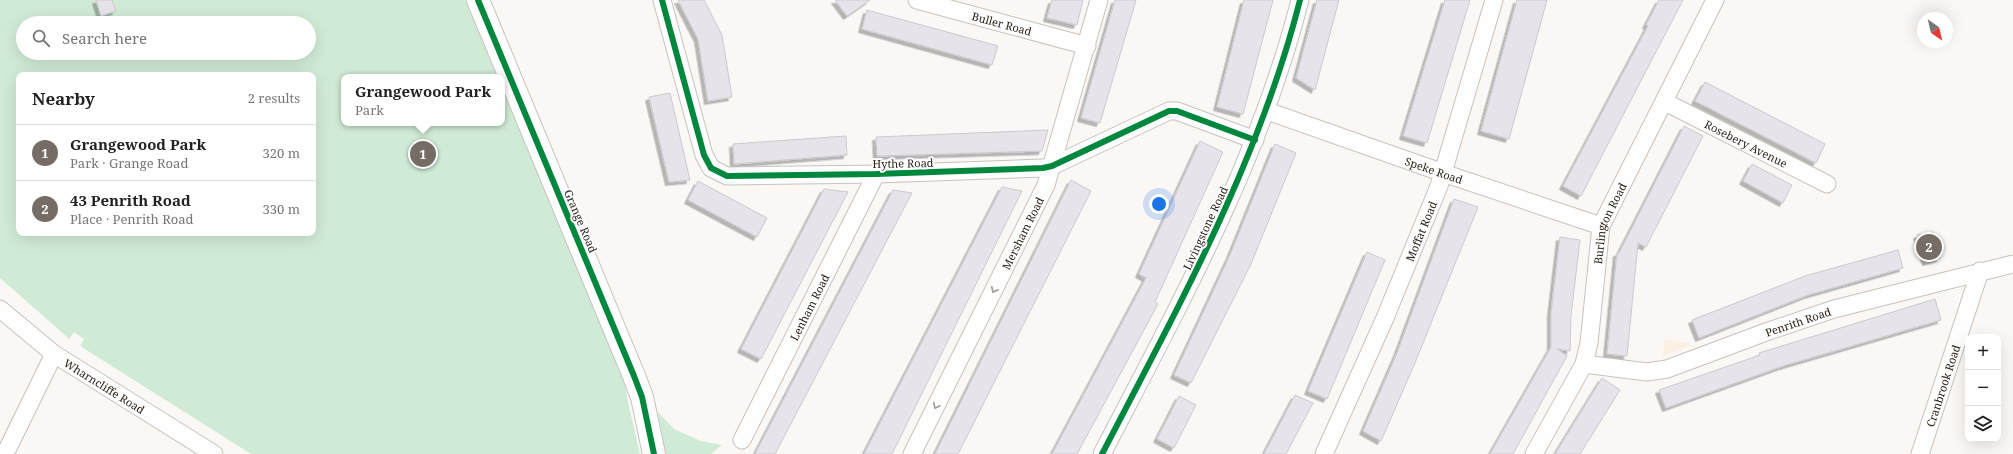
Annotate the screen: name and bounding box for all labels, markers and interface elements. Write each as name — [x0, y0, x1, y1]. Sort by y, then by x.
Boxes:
street label: Buller Road — [970, 8, 1034, 38]
north arrow — [1917, 12, 1953, 48]
search box — [16, 16, 316, 60]
icon: search — [30, 27, 52, 49]
text: Search here — [62, 28, 147, 48]
popup — [341, 74, 505, 126]
text: Grangewood Park — [355, 81, 491, 101]
text: Nearby — [32, 87, 95, 110]
text: 2 results — [248, 89, 300, 107]
text: Park — [355, 101, 384, 119]
street label: Rosebery Avenue — [1702, 116, 1790, 170]
text: Grangewood Park — [70, 134, 206, 154]
pin: 1 — [410, 139, 436, 169]
text: 1 — [41, 144, 49, 162]
text: 320 m — [263, 144, 300, 162]
street label: Speke Road — [1403, 153, 1465, 187]
text: Park · Grange Road — [70, 154, 188, 172]
street label: Hythe Road — [872, 155, 934, 171]
street label: Burlington Road — [1590, 180, 1629, 265]
street label: Livingstone Road — [1179, 183, 1231, 272]
street label: Grange Road — [561, 187, 601, 255]
text: 43 Penrith Road — [70, 190, 191, 210]
street label: Mersham Road — [998, 194, 1047, 272]
your location — [1149, 194, 1169, 214]
street label: Moffat Road — [1402, 198, 1440, 263]
text: 2 — [41, 200, 49, 218]
text: 330 m — [263, 200, 300, 218]
text: Place · Penrith Road — [70, 210, 194, 228]
pin: 2 — [1916, 232, 1942, 262]
street label: Lenham Road — [786, 271, 832, 343]
one-way arrow — [991, 286, 999, 293]
street label: Penrith Road — [1763, 303, 1833, 339]
map controls — [1965, 334, 2001, 442]
button: + — [1965, 334, 2001, 370]
street label: Cranbrook Road — [1922, 342, 1963, 429]
street label: Wharncliffe Road — [61, 355, 148, 417]
button: − — [1965, 370, 2001, 406]
one-way arrow — [933, 402, 941, 409]
button: layers — [1965, 406, 2001, 442]

